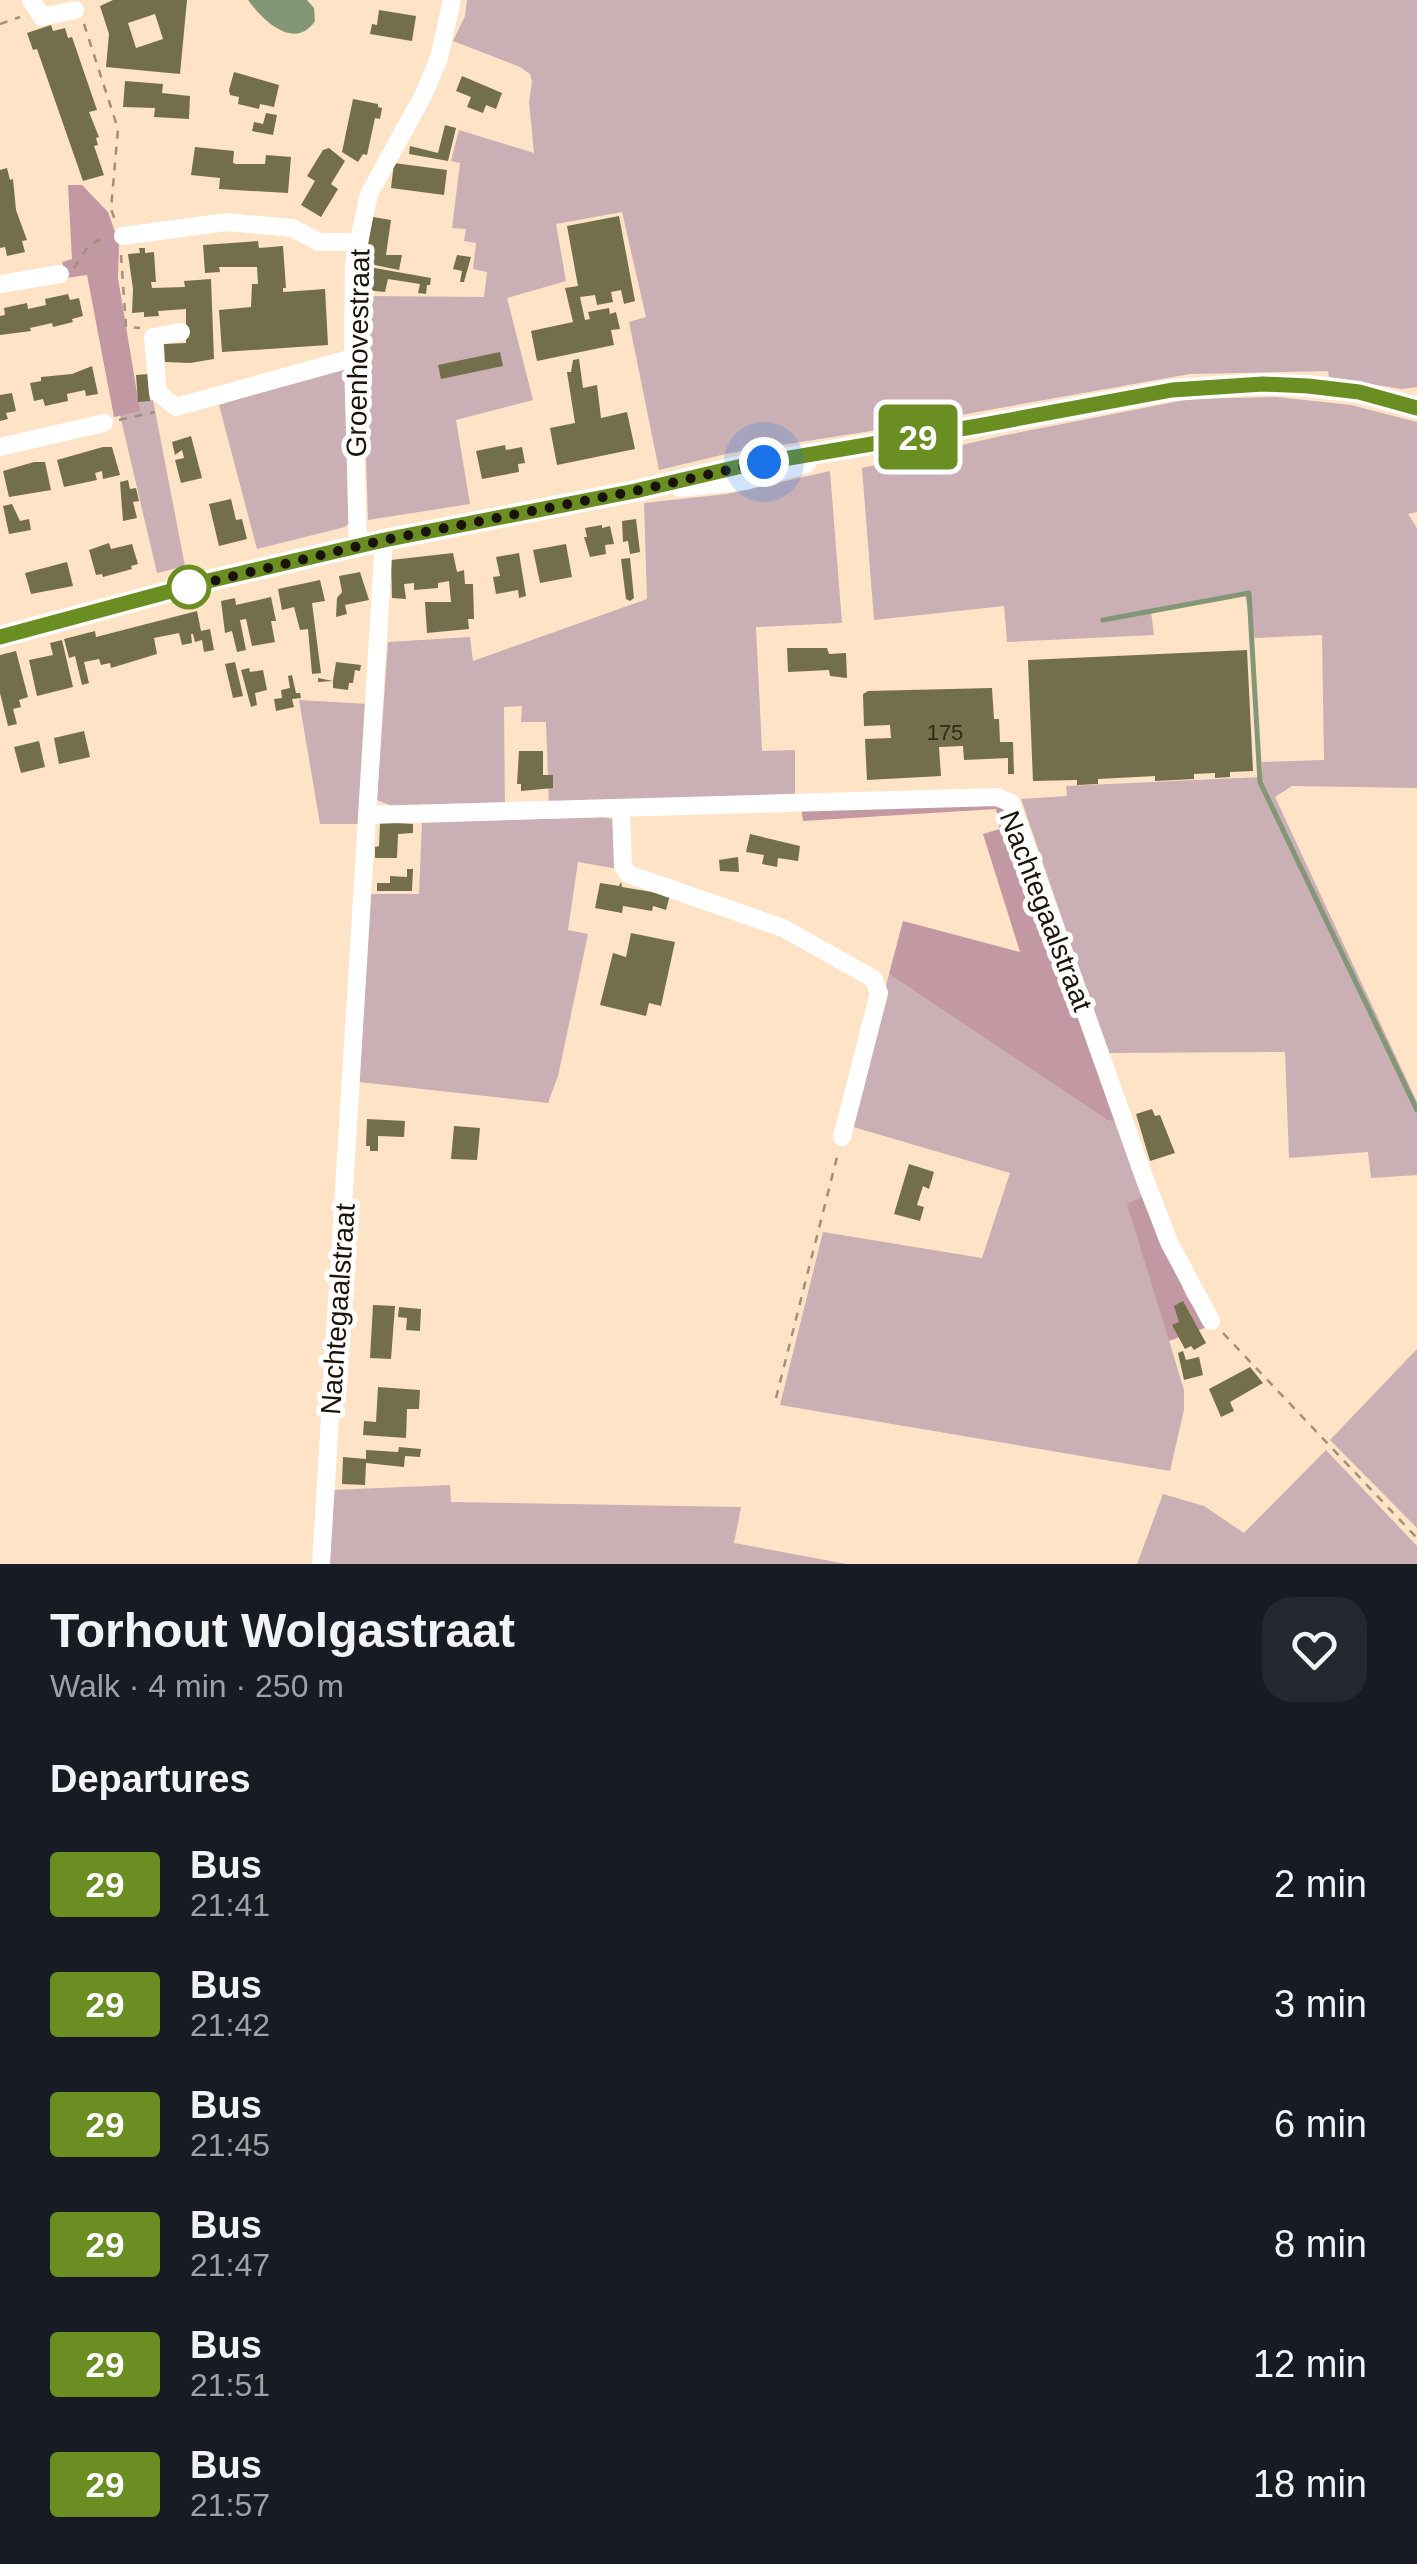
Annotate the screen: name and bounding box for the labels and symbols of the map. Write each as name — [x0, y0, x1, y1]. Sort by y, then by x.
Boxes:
street label: Groenhovestraat — [341, 248, 375, 458]
line badge: 29 — [873, 404, 963, 470]
your location — [739, 437, 789, 487]
unlabelled marker — [168, 566, 210, 608]
house number: 175 — [927, 720, 963, 745]
street label: Nachtegaalstraat — [994, 807, 1098, 1016]
street label: Nachtegaalstraat — [315, 1202, 361, 1416]

